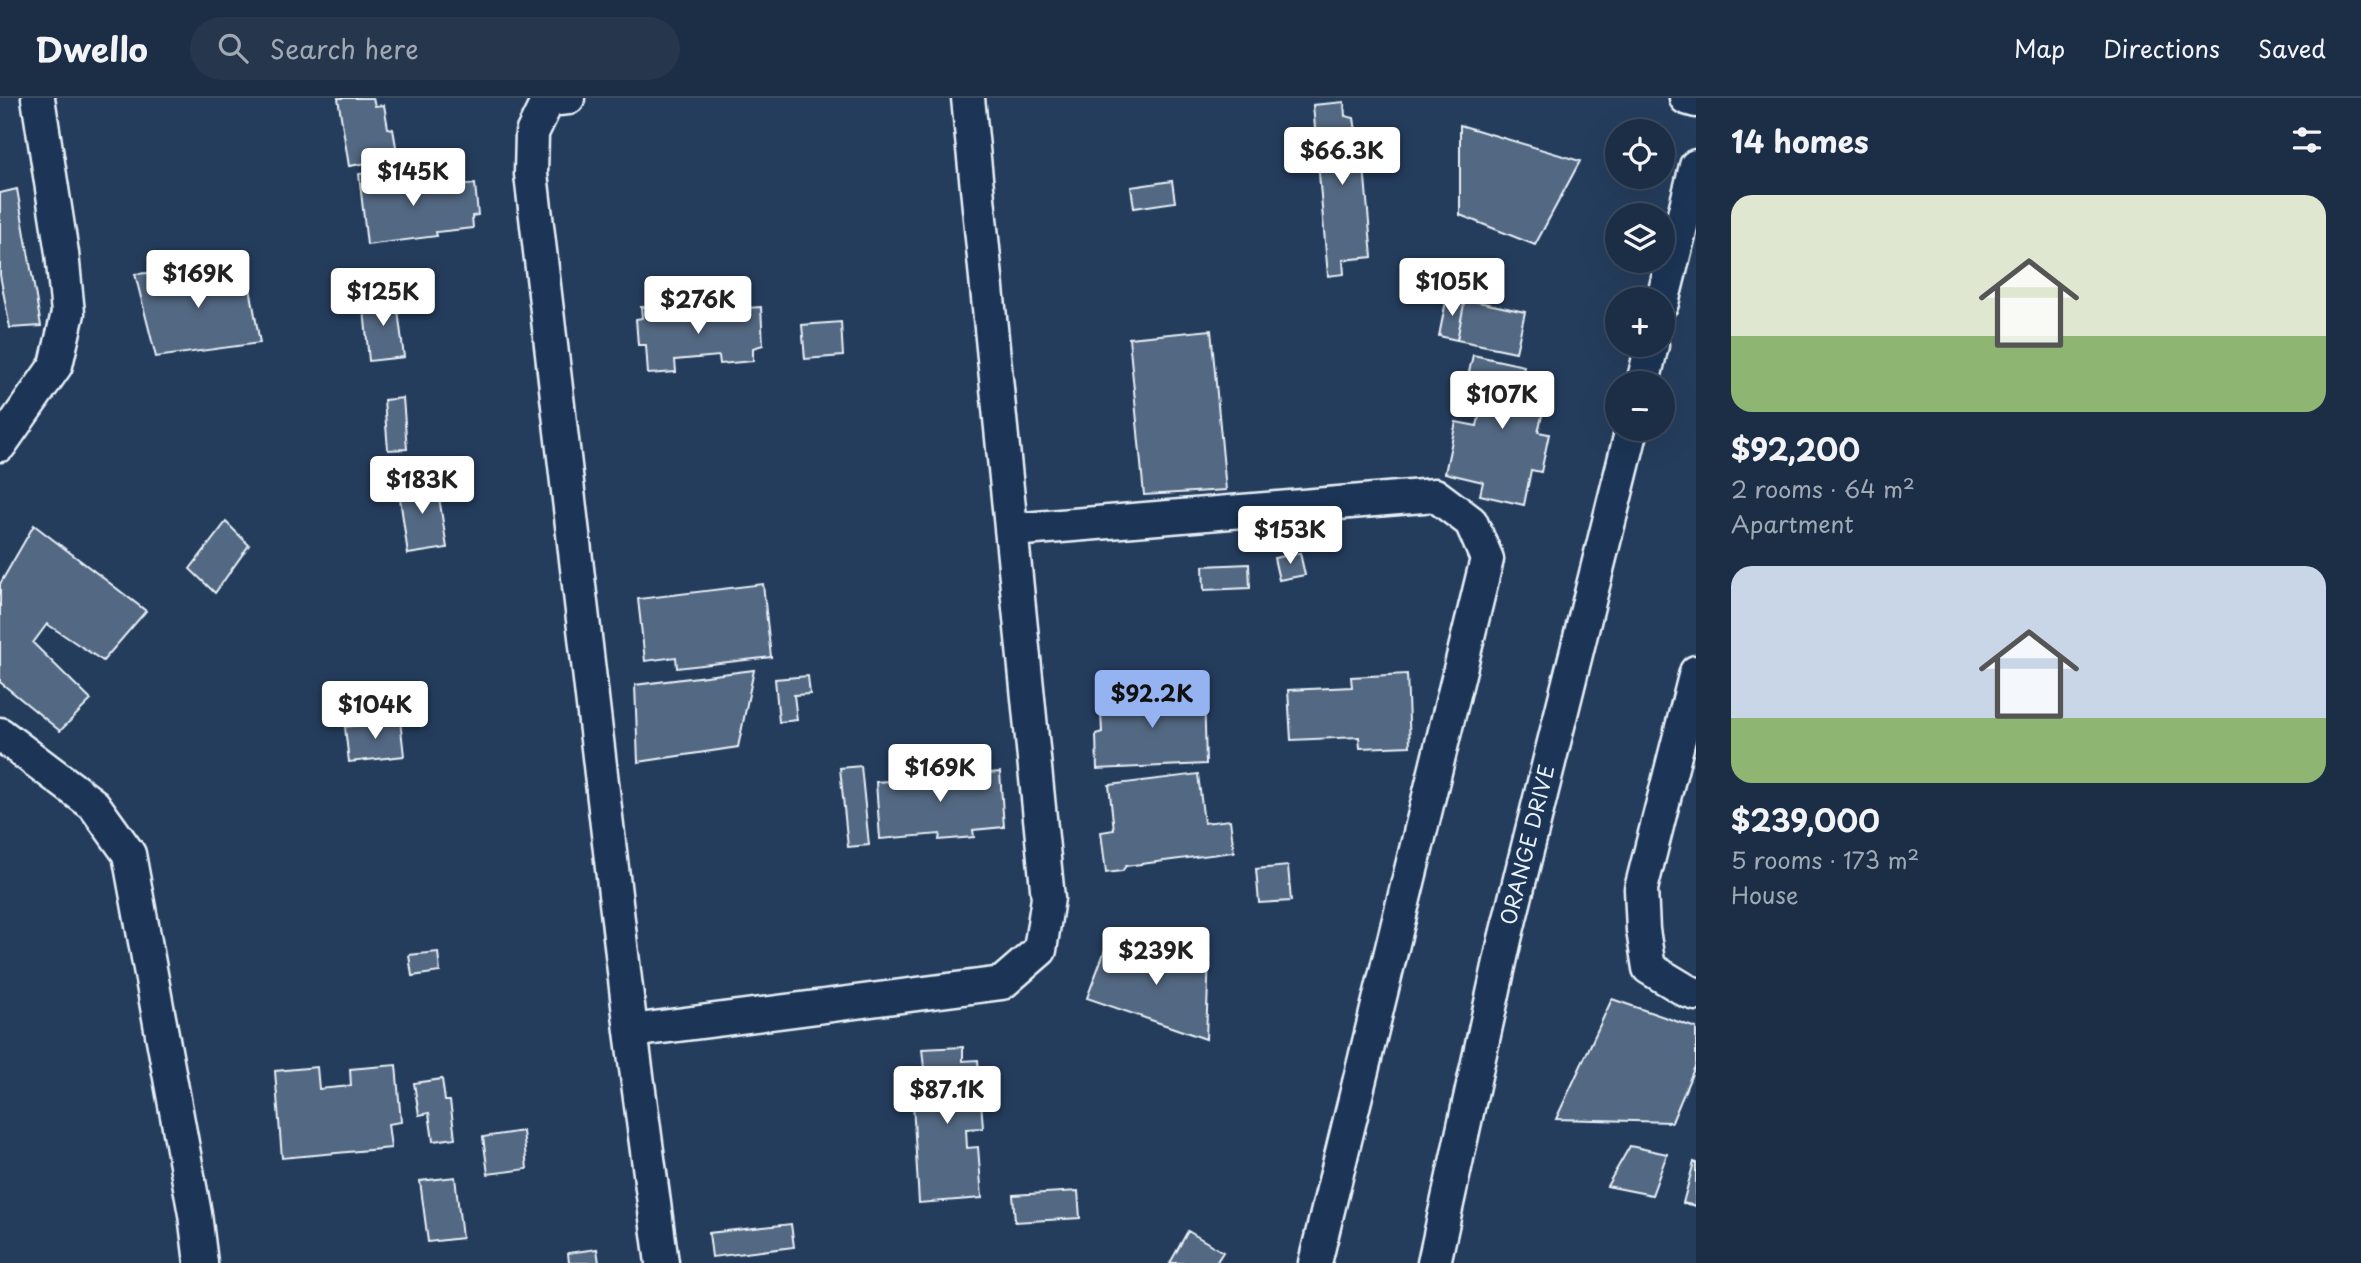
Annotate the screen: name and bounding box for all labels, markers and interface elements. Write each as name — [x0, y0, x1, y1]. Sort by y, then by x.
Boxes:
search box — [190, 17, 680, 80]
text: Dwello — [35, 23, 148, 73]
icon: search — [214, 29, 252, 67]
text: Search here — [270, 29, 419, 68]
text: Map — [2014, 30, 2065, 66]
text: Directions — [2103, 30, 2220, 66]
text: Saved — [2258, 30, 2326, 66]
text: 14 homes — [1731, 118, 1869, 163]
map controls — [1605, 119, 1675, 441]
button: locate — [1605, 119, 1675, 189]
icon: filters — [2288, 121, 2326, 159]
pin: $66.3K — [1285, 127, 1399, 187]
text: $66.3K — [1300, 132, 1384, 167]
pin: $145K — [364, 148, 462, 208]
text: $145K — [377, 153, 449, 188]
button: layers — [1605, 203, 1675, 273]
icon: home — [1966, 240, 2092, 366]
pin: $169K — [149, 250, 247, 310]
text: $169K — [162, 255, 234, 290]
pin: $105K — [1403, 258, 1501, 318]
text: $105K — [1415, 263, 1489, 298]
pin: $125K — [334, 268, 432, 328]
text: $125K — [347, 273, 419, 308]
pin: $276K — [649, 276, 747, 336]
text: $276K — [660, 281, 736, 316]
button: + — [1605, 287, 1675, 357]
button: − — [1605, 371, 1675, 441]
pin: $107K — [1453, 372, 1551, 431]
text: $107K — [1466, 376, 1538, 411]
text: $92,200 — [1731, 426, 1860, 471]
pin: $183K — [373, 456, 471, 516]
text: $183K — [386, 461, 458, 496]
text: 2 rooms · 64 m² — [1731, 471, 1915, 506]
pin: $153K — [1241, 506, 1339, 566]
text: Apartment — [1731, 506, 1854, 541]
text: $153K — [1254, 511, 1326, 546]
icon: home — [1966, 611, 2092, 737]
pin: $92.2K — [1095, 670, 1209, 730]
text: $92.2K — [1111, 675, 1193, 710]
pin: $104K — [326, 682, 424, 741]
text: $104K — [338, 686, 412, 721]
pin: $169K — [891, 744, 989, 804]
text: $169K — [904, 749, 976, 784]
street label: ORANGE DRIVE — [1491, 761, 1561, 928]
text: $239,000 — [1731, 797, 1880, 842]
text: 5 rooms · 173 m² — [1731, 842, 1919, 877]
text: House — [1731, 877, 1798, 912]
pin: $239K — [1107, 928, 1205, 987]
text: $239K — [1118, 932, 1194, 967]
pin: $87.1K — [890, 1066, 1004, 1126]
text: $87.1K — [910, 1071, 984, 1106]

